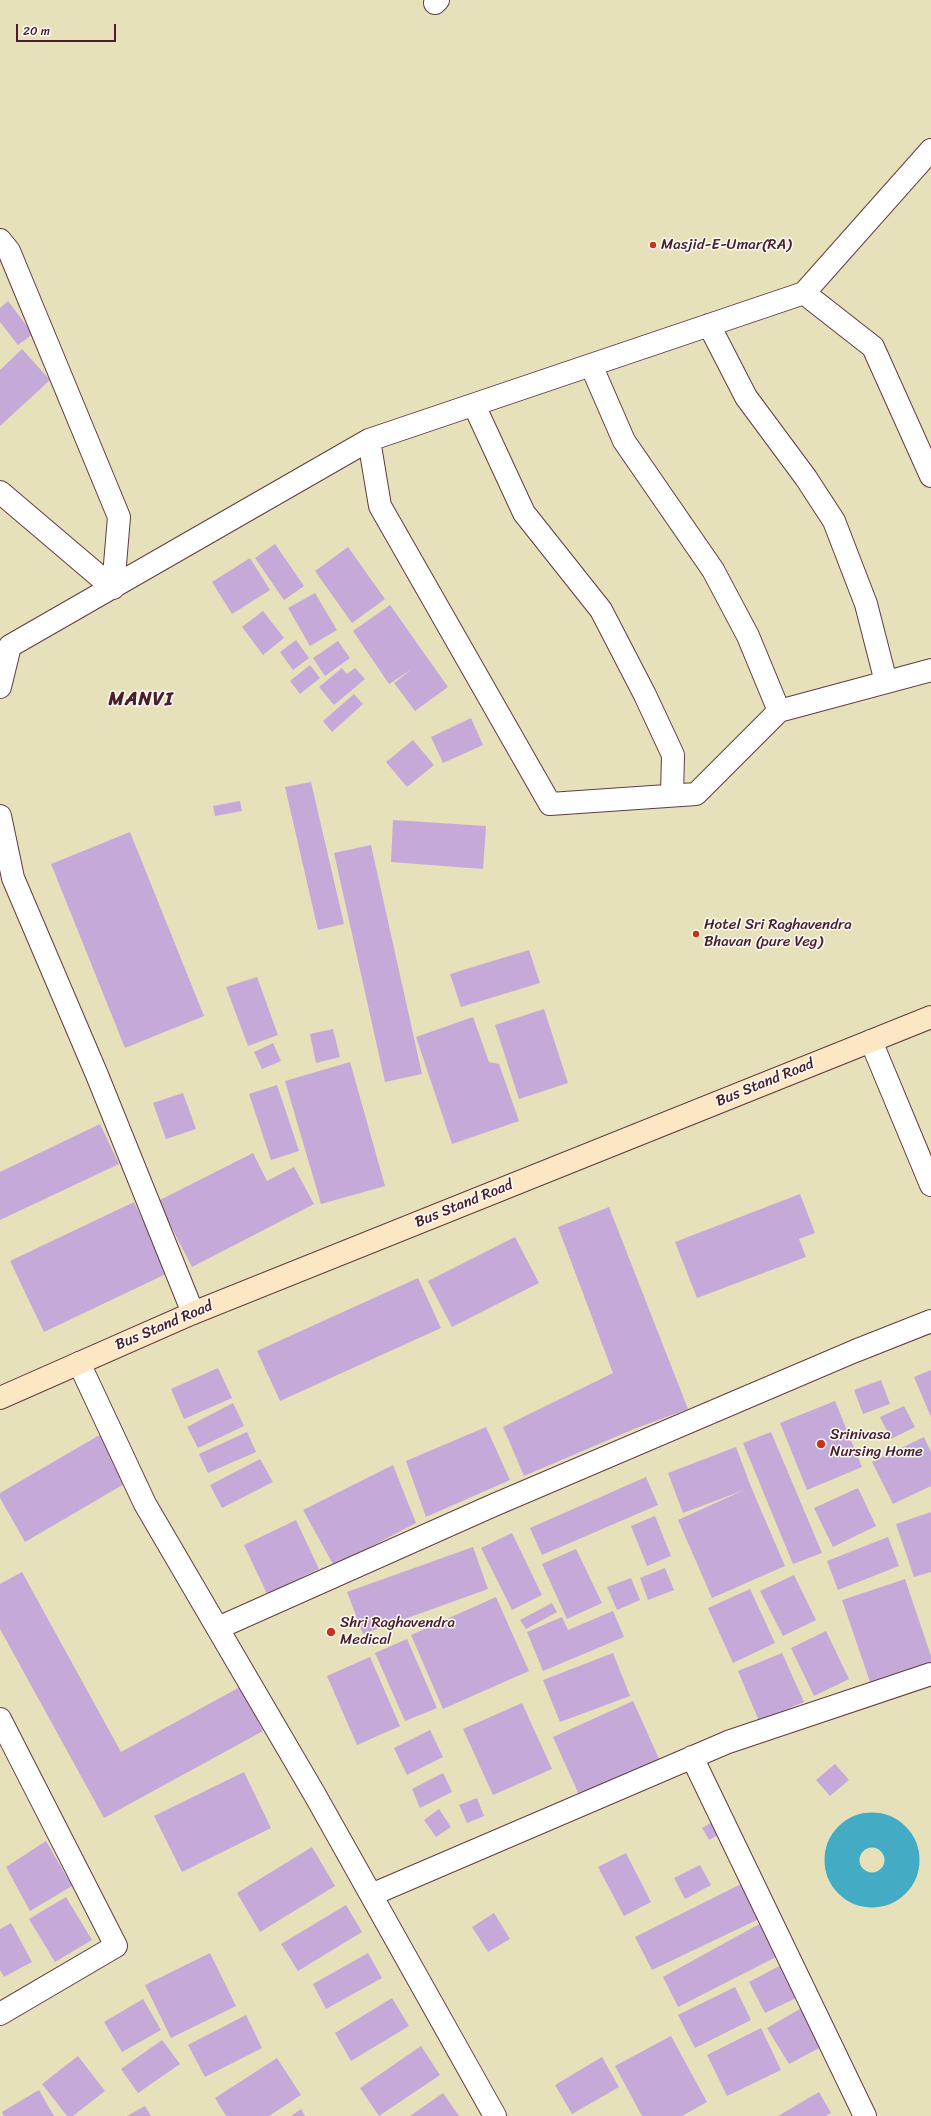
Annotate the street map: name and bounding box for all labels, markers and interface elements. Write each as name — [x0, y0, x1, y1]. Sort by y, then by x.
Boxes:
scale bar — [18, 16, 118, 42]
text: 20 m — [23, 20, 50, 42]
place label: Masjid-E-Umar(RA) — [661, 236, 791, 254]
marker: Masjid-E-Umar(RA) — [648, 240, 658, 250]
district label: MANVI — [109, 689, 173, 711]
place label: Hotel Sri Raghavendra Bhavan (pure Veg) — [704, 916, 852, 951]
marker: Hotel Sri Raghavendra Bhavan (pure Veg) — [691, 929, 701, 939]
street label: Bus Stand Road — [713, 1055, 817, 1111]
street label: Bus Stand Road — [412, 1176, 516, 1232]
street label: Bus Stand Road — [113, 1297, 215, 1355]
place label: Srinivasa Nursing Home — [830, 1426, 923, 1461]
marker: Srinivasa Nursing Home — [815, 1438, 827, 1450]
place label: Shri Raghavendra Medical — [340, 1614, 455, 1649]
marker: Shri Raghavendra Medical — [325, 1626, 337, 1638]

